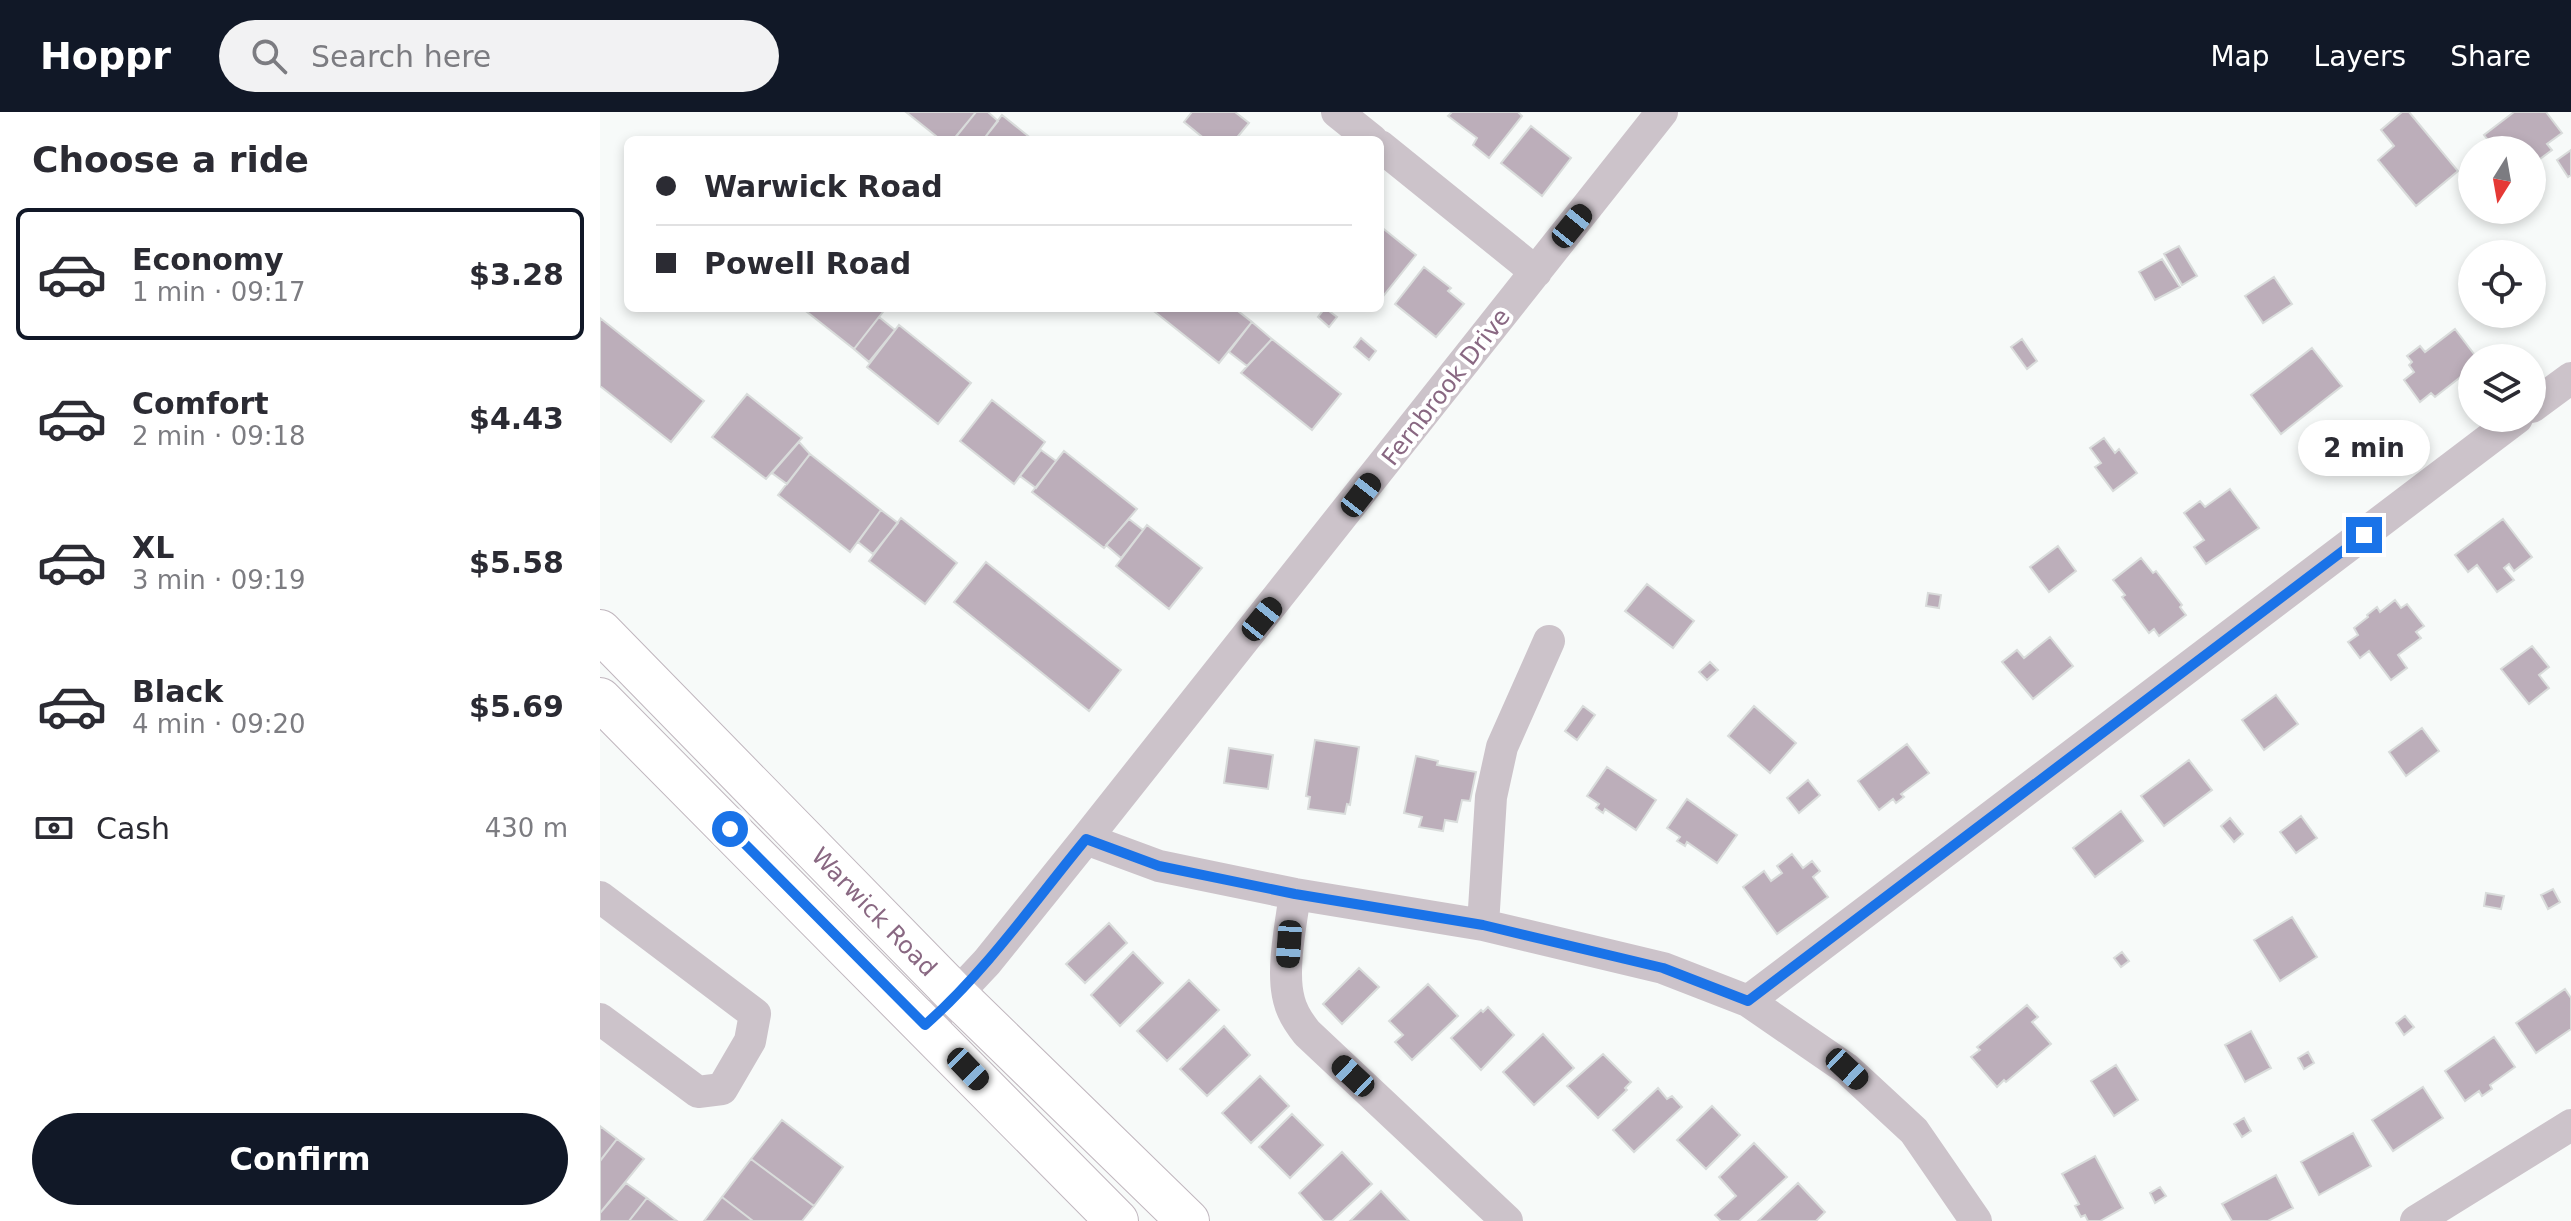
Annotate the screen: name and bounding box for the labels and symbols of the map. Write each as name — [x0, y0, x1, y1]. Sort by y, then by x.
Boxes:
north arrow — [2458, 136, 2546, 224]
car — [1548, 200, 1596, 252]
street label: Fernbrook Drive — [1376, 303, 1516, 471]
callout: 2 min — [2298, 419, 2430, 475]
car — [1337, 469, 1385, 521]
route end — [2346, 517, 2382, 553]
car — [1238, 593, 1286, 645]
route start — [712, 811, 748, 847]
street label: Warwick Road — [806, 842, 942, 982]
car — [1275, 919, 1303, 969]
car — [943, 1043, 993, 1095]
car — [1821, 1044, 1873, 1094]
car — [1327, 1051, 1379, 1101]

